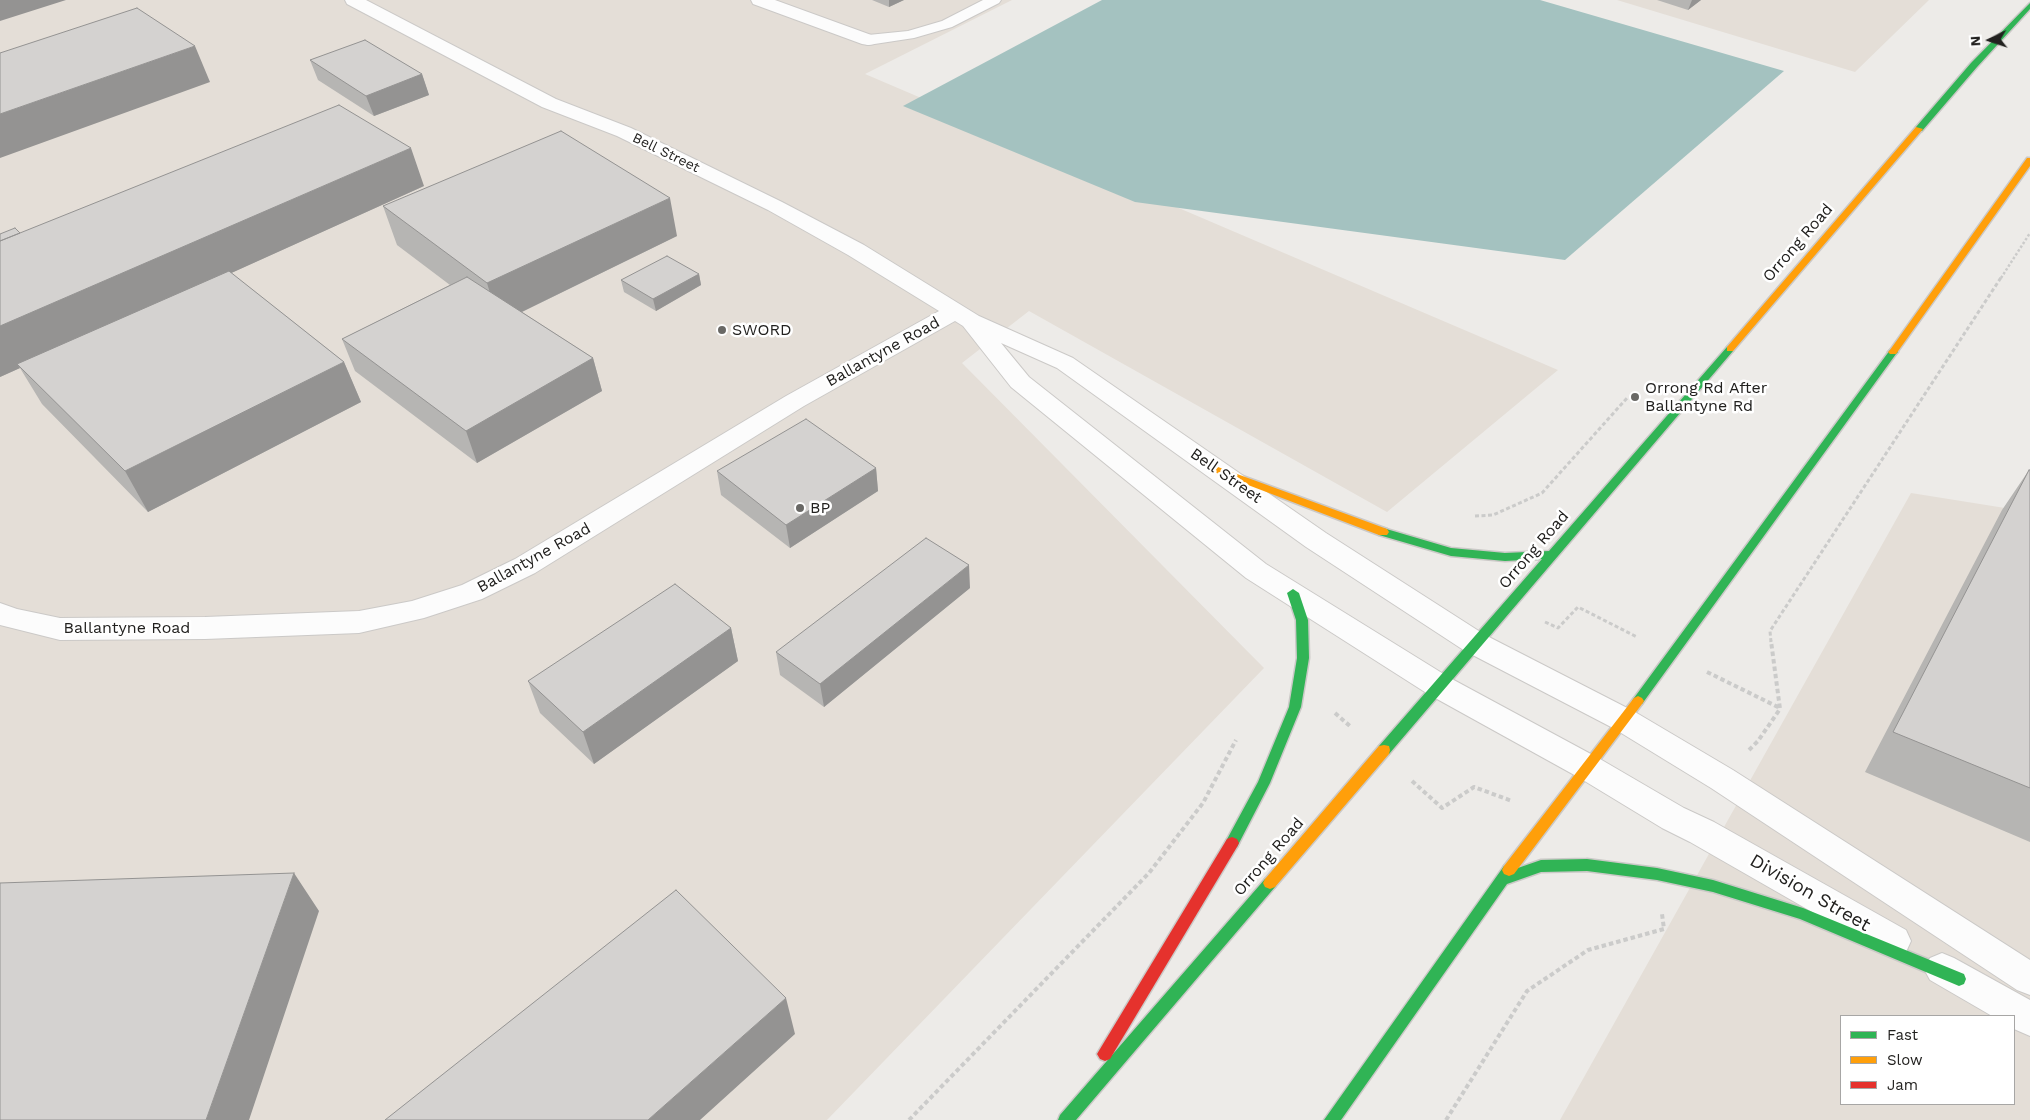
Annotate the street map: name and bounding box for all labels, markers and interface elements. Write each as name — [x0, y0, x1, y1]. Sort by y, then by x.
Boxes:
north arrow — [1965, 15, 2015, 65]
text: N — [1967, 35, 1983, 47]
street label: Bell Street — [630, 130, 702, 176]
street label: Orrong Road — [1759, 200, 1837, 286]
street label: Ballantyne Road — [823, 313, 943, 391]
place label: SWORD — [732, 320, 792, 340]
marker: SWORD — [716, 324, 728, 336]
place label: Orrong Rd After Ballantyne Rd — [1645, 378, 1767, 416]
marker: Orrong Rd After Ballantyne Rd — [1629, 391, 1641, 403]
street label: Bell Street — [1186, 444, 1266, 508]
place label: BP — [810, 498, 830, 518]
marker: BP — [794, 502, 806, 514]
street label: Orrong Road — [1495, 507, 1573, 593]
street label: Ballantyne Road — [474, 519, 594, 597]
street label: Ballantyne Road — [64, 618, 190, 638]
street label: Orrong Road — [1230, 814, 1308, 900]
street label: Division Street — [1746, 849, 1874, 937]
legend — [1840, 1015, 2015, 1105]
text: Fast — [1887, 1026, 1918, 1044]
text: Slow — [1887, 1051, 1923, 1069]
text: Jam — [1887, 1076, 1918, 1094]

